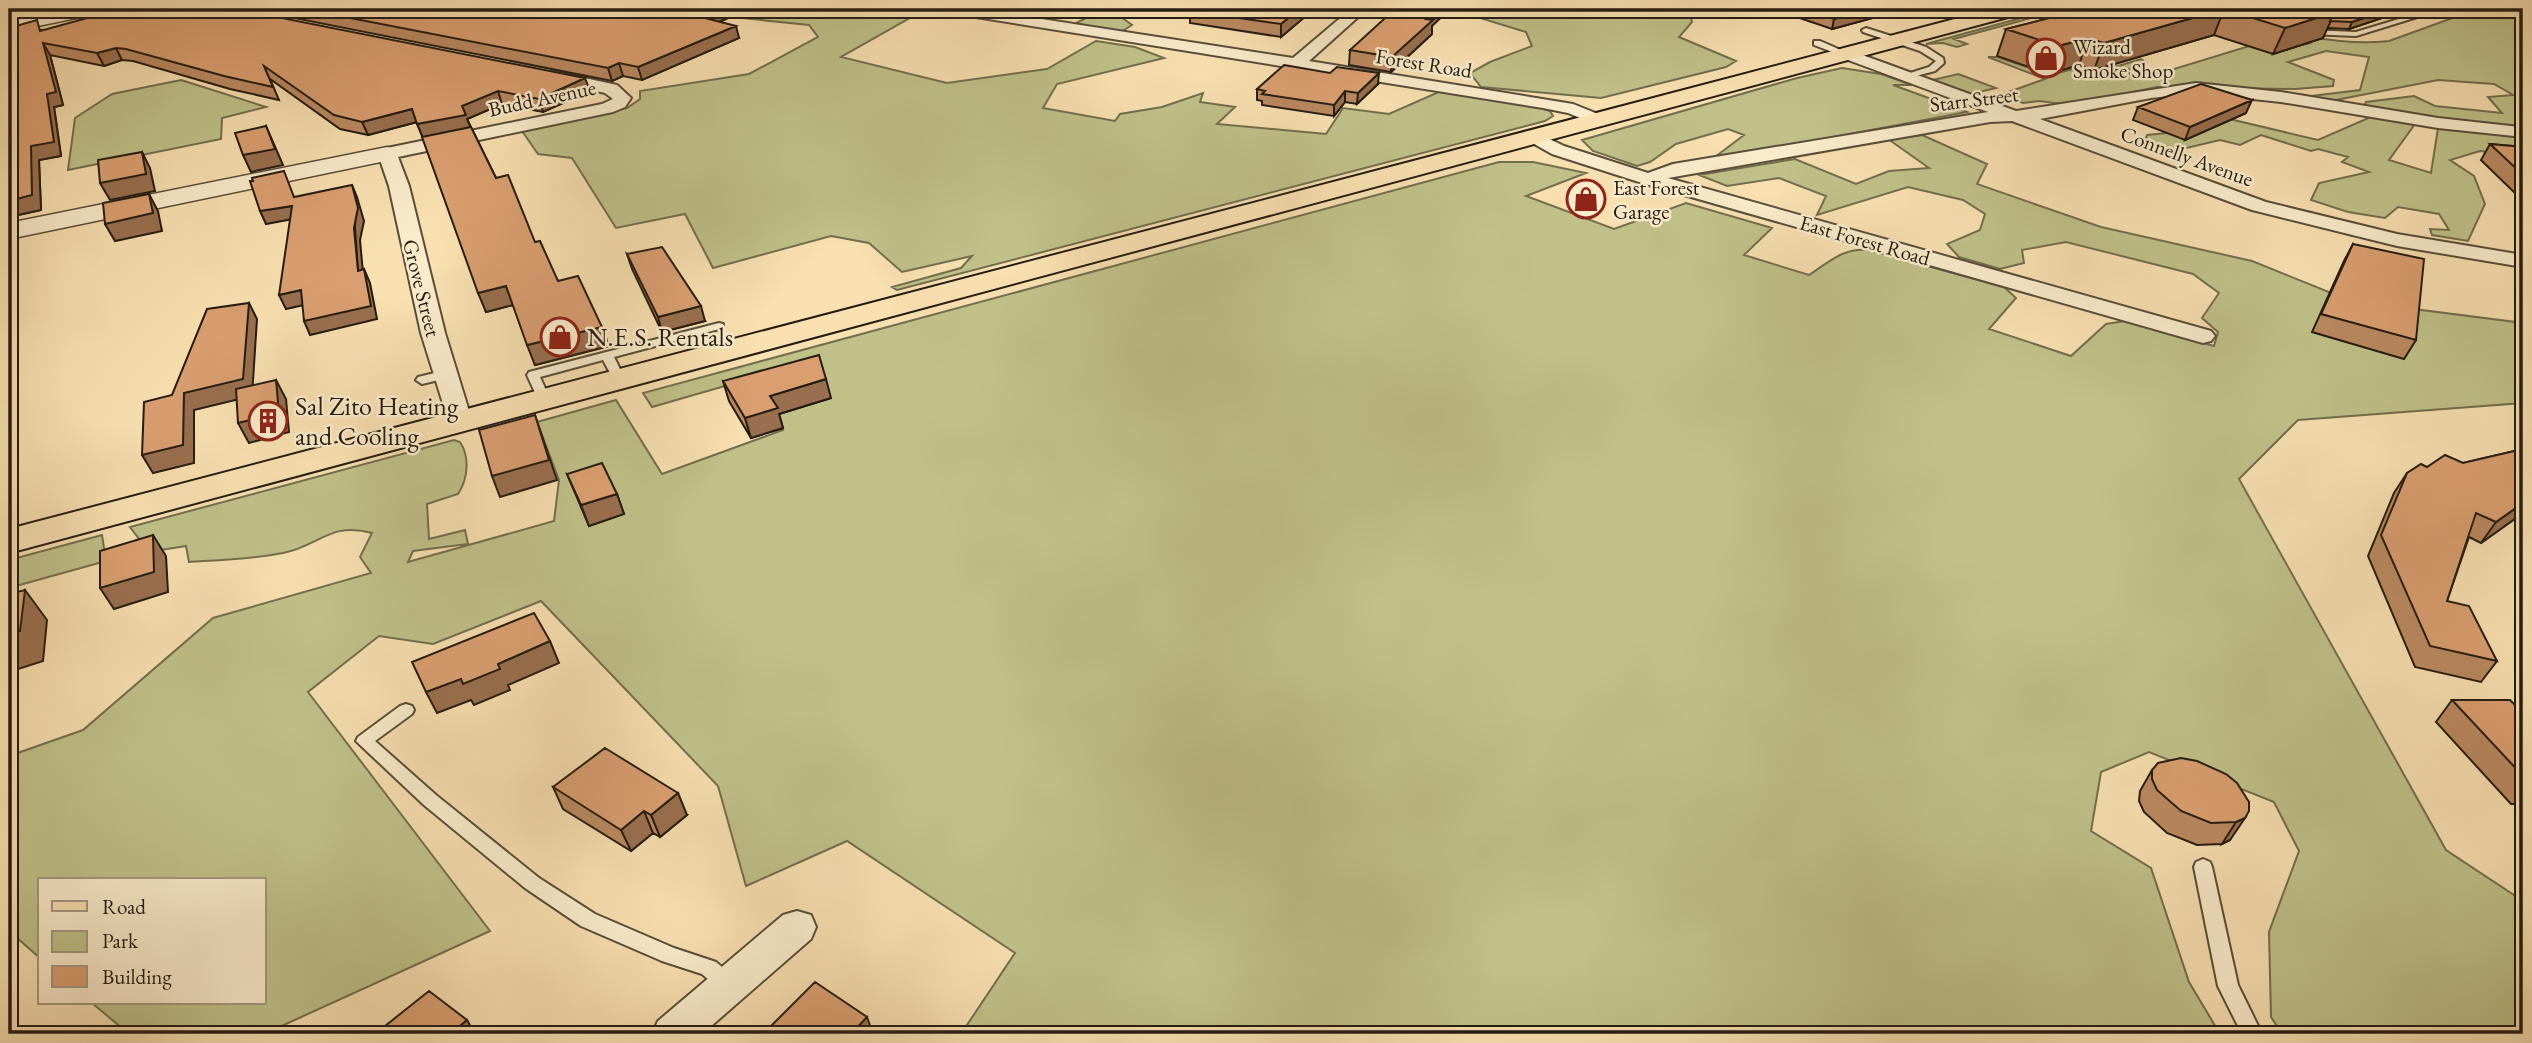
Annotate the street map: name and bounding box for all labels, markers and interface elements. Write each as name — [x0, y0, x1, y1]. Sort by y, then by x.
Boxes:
place label: Wizard Smoke Shop — [2073, 33, 2173, 84]
shop icon: Wizard Smoke Shop — [2025, 37, 2067, 79]
street label: Forest Road — [1374, 42, 1475, 84]
street label: Budd Avenue — [486, 73, 598, 123]
street label: Starr Street — [1928, 80, 2020, 118]
street label: Connelly Avenue — [2117, 119, 2257, 193]
place label: East Forest Garage — [1613, 174, 1700, 225]
shop icon: East Forest Garage — [1565, 178, 1607, 220]
street label: East Forest Road — [1797, 208, 1934, 272]
street label: Grove Street — [397, 236, 447, 340]
shop icon: N.E.S. Rentals — [539, 316, 581, 358]
place label: N.E.S. Rentals — [587, 320, 733, 354]
place label: Sal Zito Heating and Cooling — [295, 389, 459, 453]
building icon: Sal Zito Heating and Cooling — [247, 400, 289, 442]
legend — [38, 878, 266, 1004]
text: Road — [102, 893, 146, 920]
text: Park — [102, 927, 139, 954]
text: Building — [102, 963, 172, 990]

